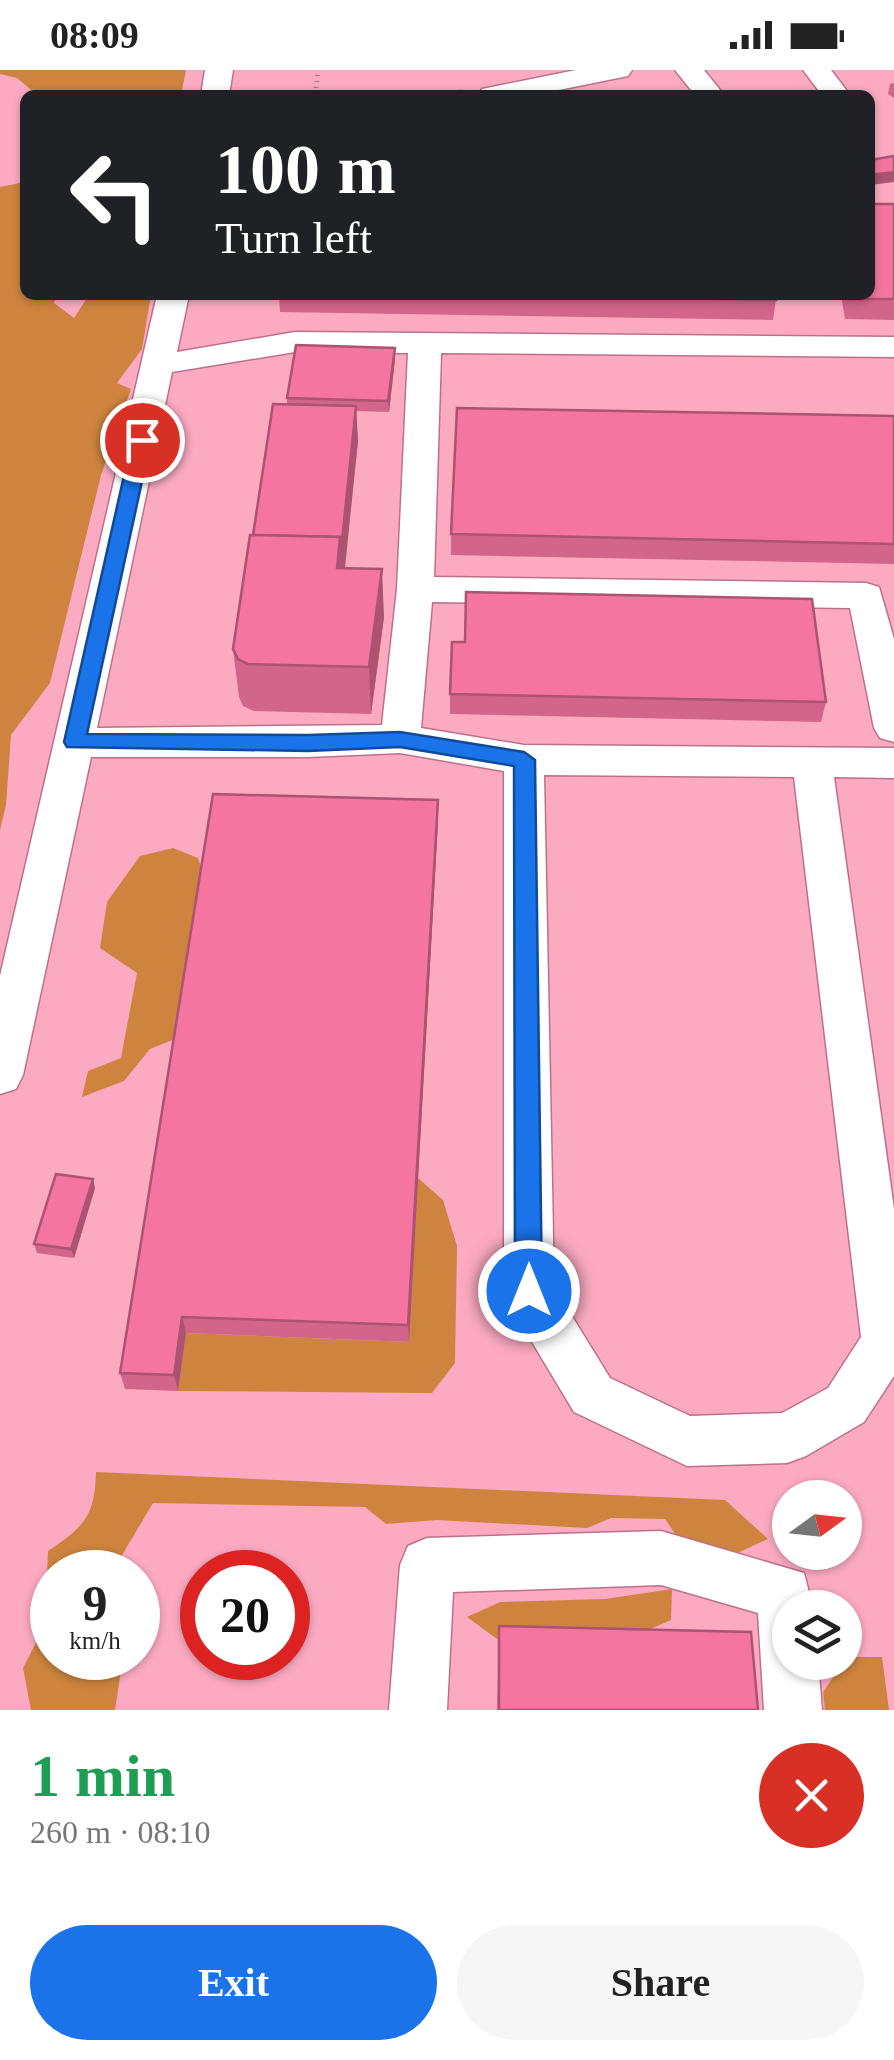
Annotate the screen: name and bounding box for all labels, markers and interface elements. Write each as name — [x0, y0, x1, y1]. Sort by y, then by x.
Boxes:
text: 08:09 — [50, 14, 139, 56]
icon: left — [50, 130, 180, 260]
text: 100 m — [215, 131, 396, 208]
text: Turn left — [215, 213, 372, 263]
pin — [100, 398, 185, 483]
icon: arrive — [115, 413, 170, 468]
position arrow — [477, 1239, 581, 1343]
north arrow — [772, 1480, 862, 1570]
map controls — [772, 1480, 862, 1680]
speed limit sign: 20 — [180, 1550, 310, 1680]
text: 9 — [83, 1575, 108, 1631]
button: layers — [772, 1590, 862, 1680]
text: km/h — [69, 1627, 121, 1654]
text: 1 min — [30, 1743, 175, 1809]
button: close — [759, 1743, 864, 1848]
text: 260 m · 08:10 — [30, 1814, 210, 1850]
button: Exit — [30, 1925, 437, 2040]
button: Share — [457, 1925, 864, 2040]

